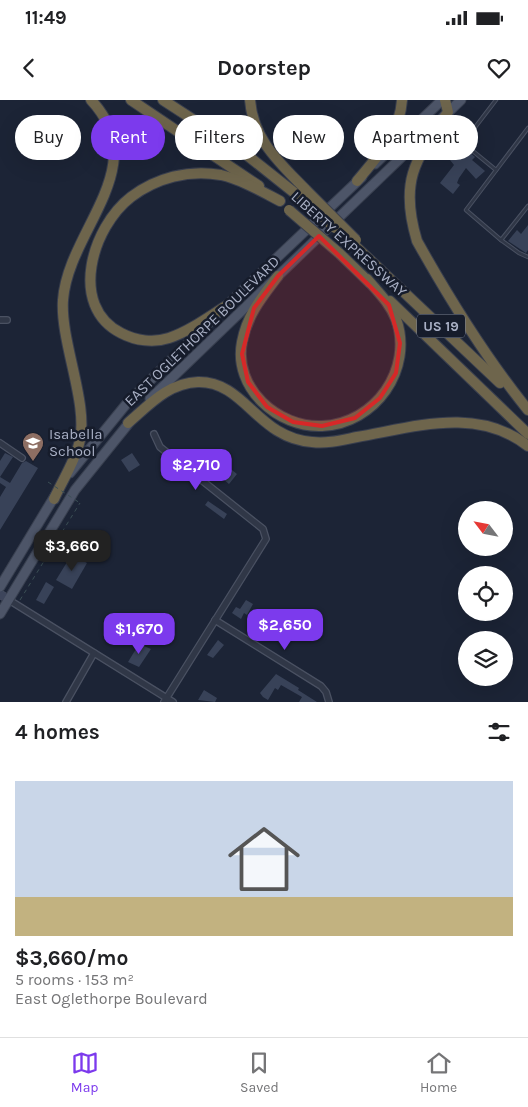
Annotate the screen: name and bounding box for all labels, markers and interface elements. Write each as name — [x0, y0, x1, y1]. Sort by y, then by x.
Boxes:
text: 11:49 — [25, 7, 67, 29]
icon: back — [15, 54, 43, 82]
icon: heart — [485, 54, 513, 82]
text: Doorstep — [217, 55, 311, 81]
chip: Buy — [15, 115, 81, 160]
chip: Rent — [91, 115, 165, 160]
chip: Filters — [175, 115, 263, 160]
chip: New — [273, 115, 344, 160]
chip: Apartment — [354, 115, 478, 160]
street label: LIBERTY EXPRESSWAY — [288, 187, 411, 301]
street label: EAST OGLETHORPE BOULEVARD — [121, 252, 283, 410]
road number: US 19 — [417, 315, 465, 338]
place label: Isabella School — [49, 425, 103, 460]
school or university icon: Isabella School — [21, 431, 45, 462]
pin: $2,710 — [155, 448, 237, 491]
text: $2,710 — [172, 455, 220, 474]
north arrow — [458, 501, 512, 556]
map controls — [458, 501, 513, 686]
pin: $3,660 — [31, 530, 113, 572]
text: $3,660 — [45, 536, 99, 555]
button: locate — [458, 566, 513, 621]
pin: $2,650 — [244, 608, 326, 651]
pin: $1,670 — [98, 612, 180, 655]
text: $2,650 — [258, 615, 312, 634]
text: $1,670 — [115, 619, 163, 638]
button: layers — [458, 631, 513, 686]
icon: filters — [485, 718, 513, 746]
text: 4 homes — [15, 720, 100, 744]
icon: home — [219, 814, 309, 904]
text: $3,660/mo — [15, 946, 128, 970]
text: 5 rooms · 153 m² — [15, 970, 134, 989]
text: East Oglethorpe Boulevard — [15, 989, 208, 1008]
tab: Map — [71, 1049, 99, 1096]
tab: Saved — [240, 1049, 279, 1096]
tab: Home — [420, 1049, 457, 1096]

